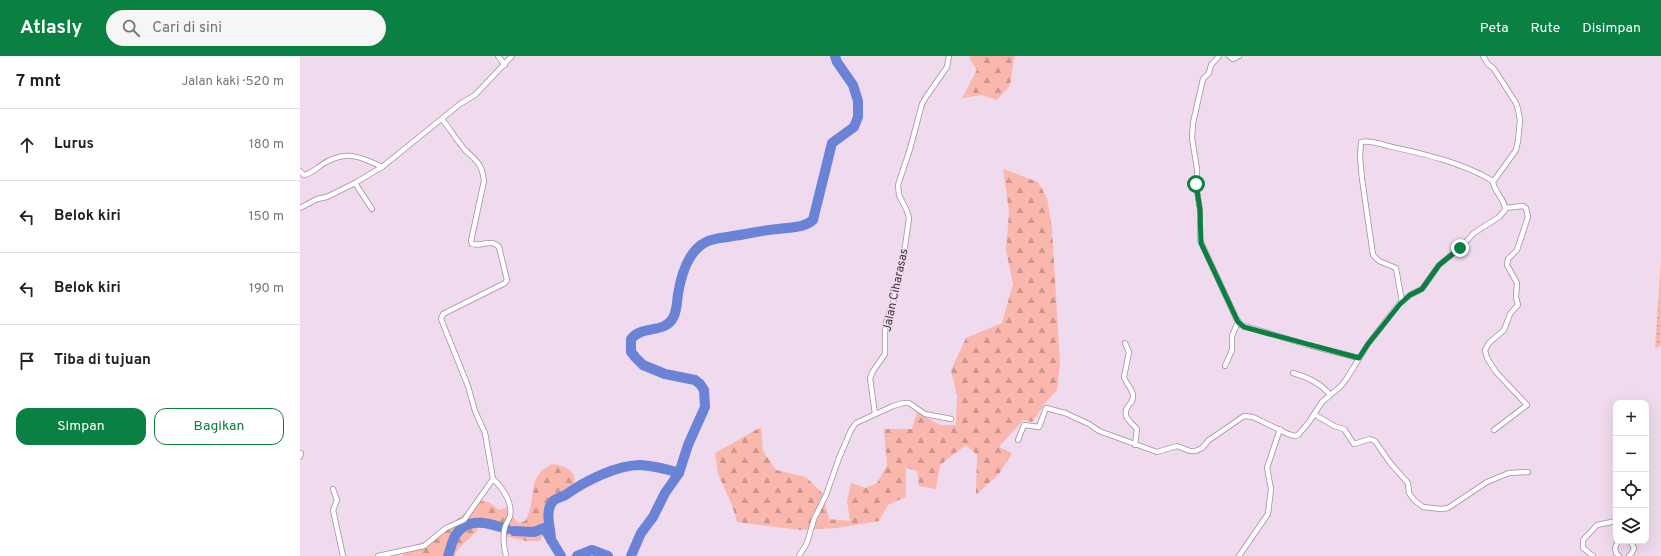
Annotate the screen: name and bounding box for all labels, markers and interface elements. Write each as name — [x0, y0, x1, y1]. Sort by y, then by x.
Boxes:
search box — [106, 10, 386, 46]
text: Atlasly — [20, 16, 82, 40]
icon: search — [120, 17, 142, 39]
text: Cari di sini — [152, 19, 222, 38]
text: Peta — [1480, 20, 1509, 37]
text: Rute — [1531, 20, 1560, 37]
text: Disimpan — [1582, 20, 1641, 37]
text: 7 mnt — [16, 71, 61, 93]
text: Jalan kaki · 520 m — [181, 74, 284, 90]
icon: ahead — [16, 134, 38, 156]
text: Lurus — [54, 135, 94, 154]
text: 180 m — [249, 137, 284, 153]
route start — [1187, 175, 1205, 193]
icon: left — [16, 206, 38, 228]
text: Belok kiri — [54, 207, 121, 226]
text: 150 m — [249, 209, 284, 225]
route end — [1451, 239, 1469, 257]
street label: Jalan Ciharasas — [879, 247, 913, 333]
icon: left — [16, 278, 38, 300]
text: Belok kiri — [54, 279, 121, 298]
text: 190 m — [249, 281, 284, 297]
icon: arrive — [16, 350, 38, 372]
text: Tiba di tujuan — [54, 351, 151, 370]
map controls — [1613, 400, 1649, 544]
button: + — [1613, 400, 1649, 436]
button: Simpan — [16, 408, 146, 445]
button: Bagikan — [154, 408, 284, 445]
button: − — [1613, 436, 1649, 472]
button: locate — [1613, 472, 1649, 508]
button: layers — [1613, 508, 1649, 544]

